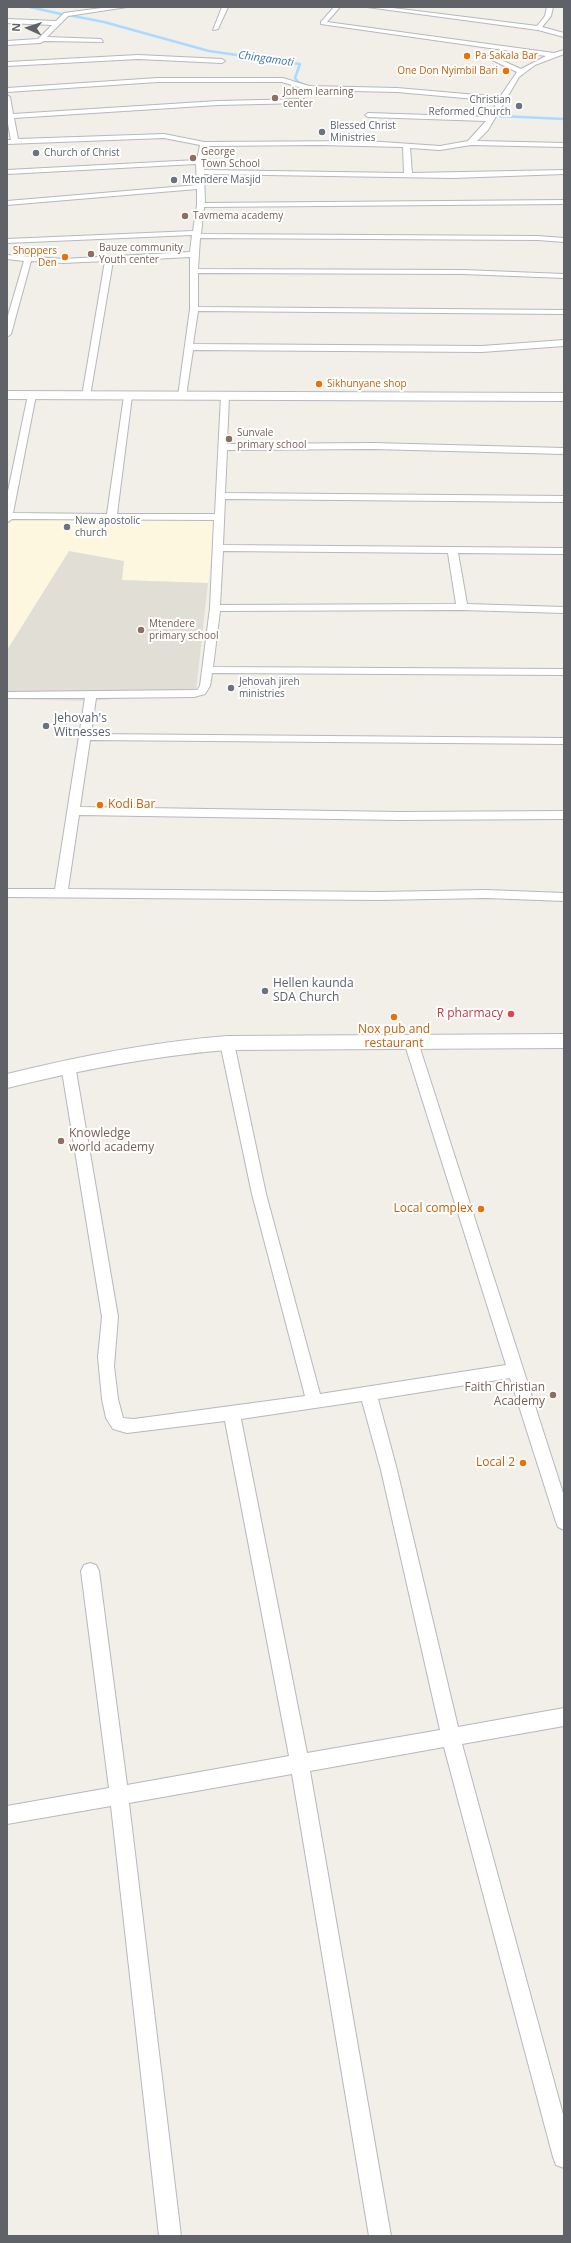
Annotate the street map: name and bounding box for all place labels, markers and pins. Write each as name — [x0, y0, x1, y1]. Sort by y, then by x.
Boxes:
place label: Pa Sakala Bar — [475, 50, 538, 62]
marker: Pa Sakala Bar — [462, 51, 472, 61]
place label: One Don Nyimbil Bari — [397, 65, 498, 77]
marker: One Don Nyimbil Bari — [501, 66, 511, 76]
place label: Johem learning center — [283, 86, 353, 110]
marker: Johem learning center — [270, 93, 280, 103]
place label: Christian Reformed Church — [429, 94, 511, 118]
marker: Christian Reformed Church — [514, 101, 524, 111]
place label: Blessed Christ Ministries — [330, 120, 396, 144]
marker: Blessed Christ Ministries — [317, 127, 327, 137]
place label: George Town School — [201, 146, 260, 170]
place label: Church of Christ — [44, 147, 120, 159]
marker: Church of Christ — [31, 148, 41, 158]
marker: George Town School — [188, 153, 198, 163]
place label: Mtendere Masjid — [182, 174, 261, 186]
marker: Mtendere Masjid — [169, 175, 179, 185]
place label: Tavmema academy — [193, 210, 283, 222]
marker: Tavmema academy — [180, 211, 190, 221]
place label: Bauze community Youth center — [99, 242, 183, 266]
place label: Shoppers Den — [13, 245, 57, 268]
marker: Bauze community Youth center — [86, 249, 96, 259]
marker: Shoppers Den — [60, 252, 70, 262]
place label: Sikhunyane shop — [327, 378, 407, 390]
marker: Sikhunyane shop — [314, 379, 324, 389]
place label: Sunvale primary school — [237, 427, 306, 450]
marker: Sunvale primary school — [224, 434, 234, 444]
place label: New apostolic church — [75, 515, 140, 538]
marker: New apostolic church — [62, 522, 72, 532]
place label: Mtendere primary school — [149, 618, 218, 642]
marker: Mtendere primary school — [136, 625, 146, 635]
place label: Jehovah jireh ministries — [239, 676, 300, 700]
marker: Jehovah jireh ministries — [226, 683, 236, 693]
place label: Jehovah's Witnesses — [54, 712, 110, 740]
marker: Jehovah's Witnesses — [41, 721, 51, 731]
place label: Kodi Bar — [108, 798, 155, 812]
marker: Kodi Bar — [95, 800, 105, 810]
place label: Hellen kaunda SDA Church — [273, 977, 354, 1005]
marker: Hellen kaunda SDA Church — [260, 986, 270, 996]
place label: R pharmacy — [437, 1007, 503, 1021]
marker: R pharmacy — [506, 1009, 516, 1019]
marker: Nox pub and restaurant — [389, 1012, 399, 1022]
place label: Nox pub and restaurant — [358, 1023, 430, 1051]
place label: Knowledge world academy — [69, 1127, 154, 1155]
marker: Knowledge world academy — [56, 1136, 66, 1146]
place label: Local complex — [393, 1202, 473, 1216]
marker: Local complex — [476, 1204, 486, 1214]
place label: Faith Christian Academy — [464, 1381, 545, 1409]
marker: Faith Christian Academy — [548, 1390, 558, 1400]
place label: Local 2 — [476, 1456, 515, 1470]
marker: Local 2 — [518, 1458, 528, 1468]

